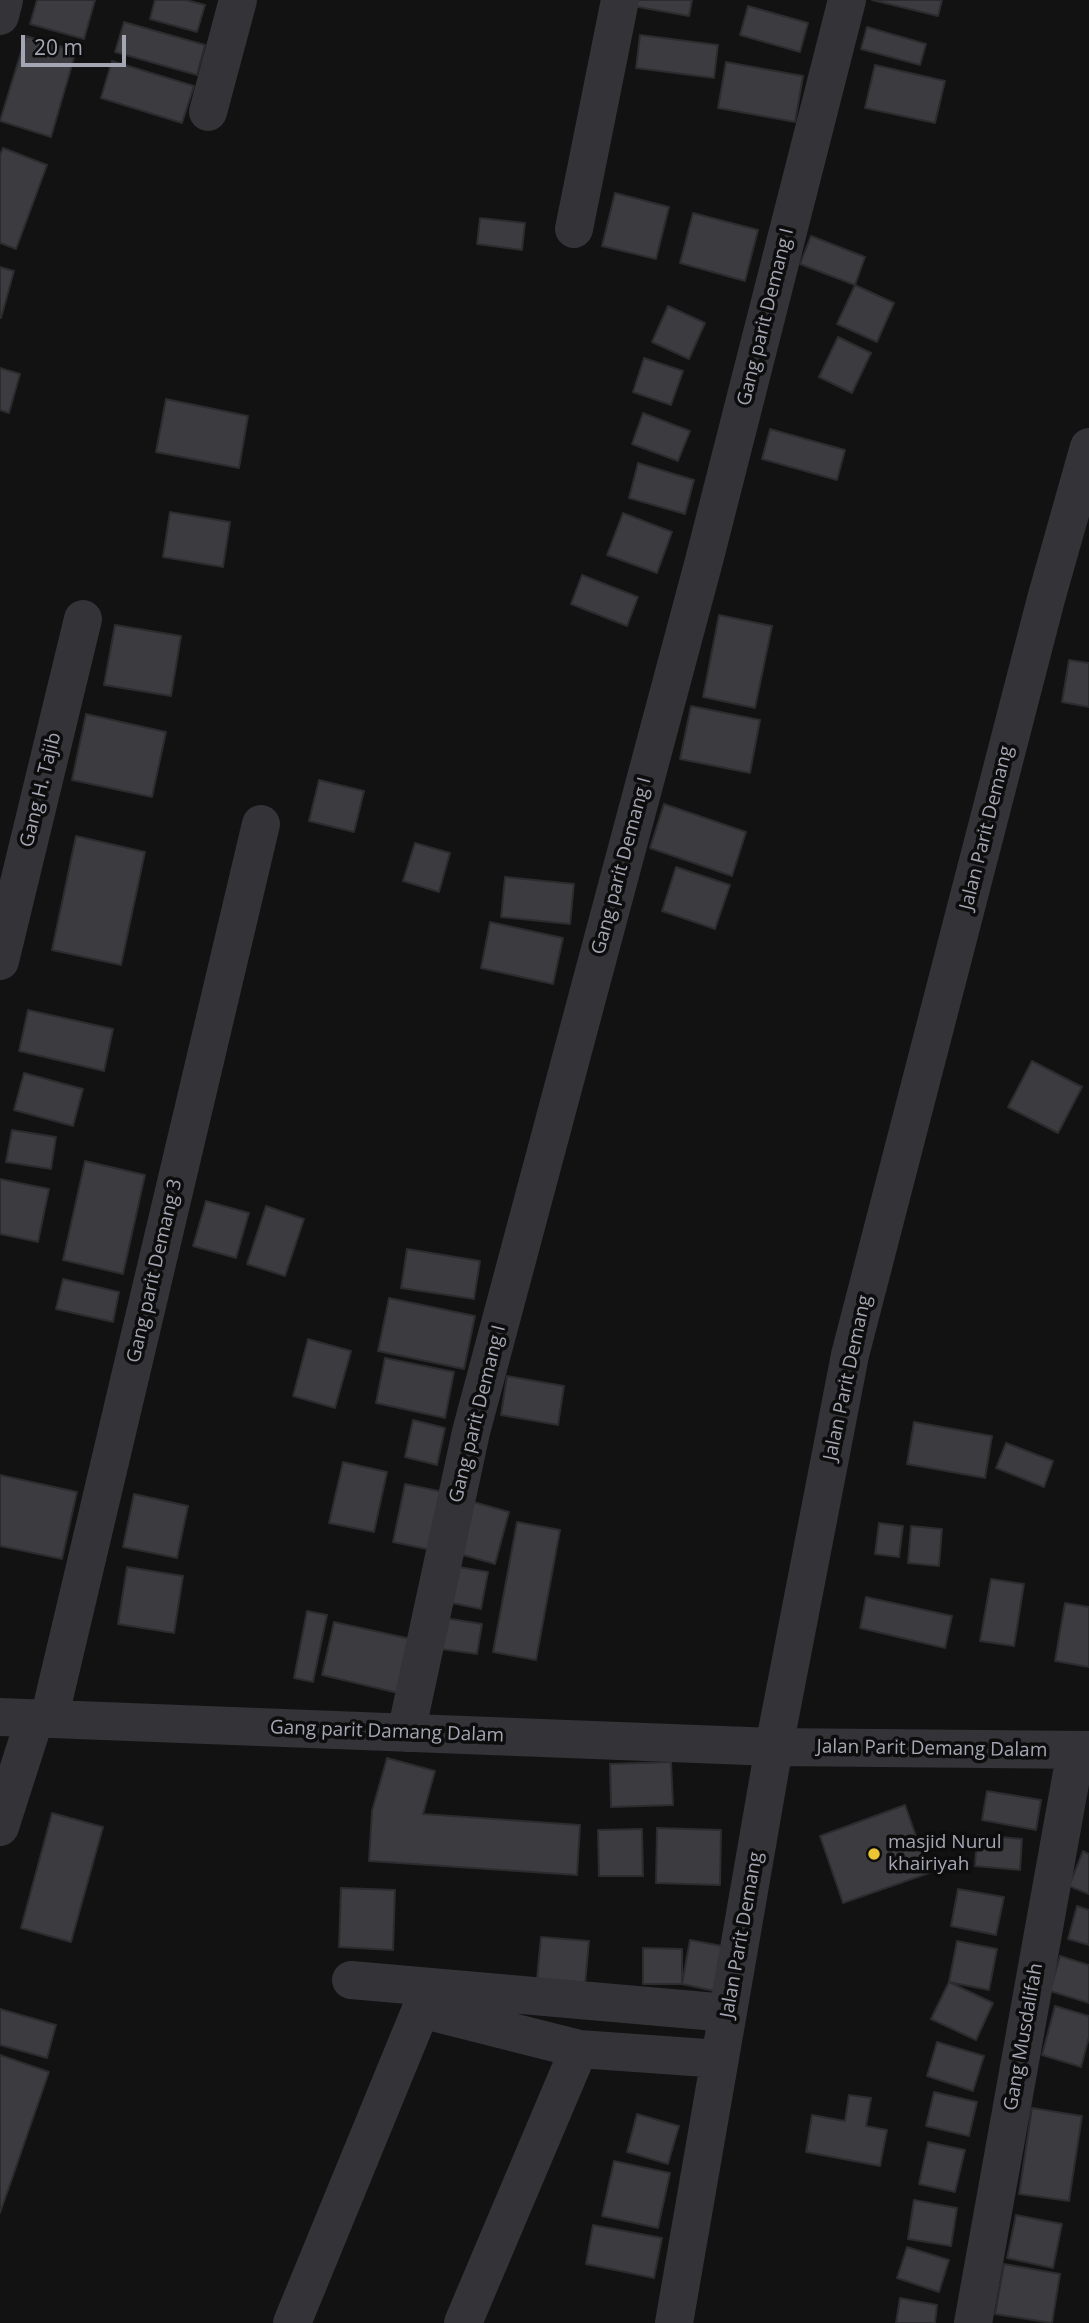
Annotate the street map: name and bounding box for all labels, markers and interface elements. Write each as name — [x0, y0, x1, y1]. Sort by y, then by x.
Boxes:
scale bar — [24, 21, 130, 65]
text: 20 m — [34, 33, 83, 61]
street label: Gang parit Demang I — [733, 226, 799, 408]
street label: Gang H. Tajib — [16, 730, 66, 850]
street label: Jalan Parit Demang — [956, 744, 1018, 912]
street label: Gang parit Demang I — [587, 775, 657, 957]
street label: Gang parit Demang 3 — [123, 1177, 187, 1365]
street label: Jalan Parit Demang — [819, 1293, 877, 1463]
street label: Gang parit Demang I — [445, 1323, 511, 1505]
street label: Gang parit Damang Dalam — [269, 1717, 505, 1747]
street label: Jalan Parit Demang Dalam — [816, 1736, 1048, 1762]
place label: masjid Nurul khairiyah — [888, 1832, 1002, 1876]
marker: masjid Nurul khairiyah — [866, 1846, 882, 1862]
street label: Jalan Parit Demang — [716, 1850, 768, 2020]
street label: Gang Musdalifah — [1000, 1961, 1048, 2113]

